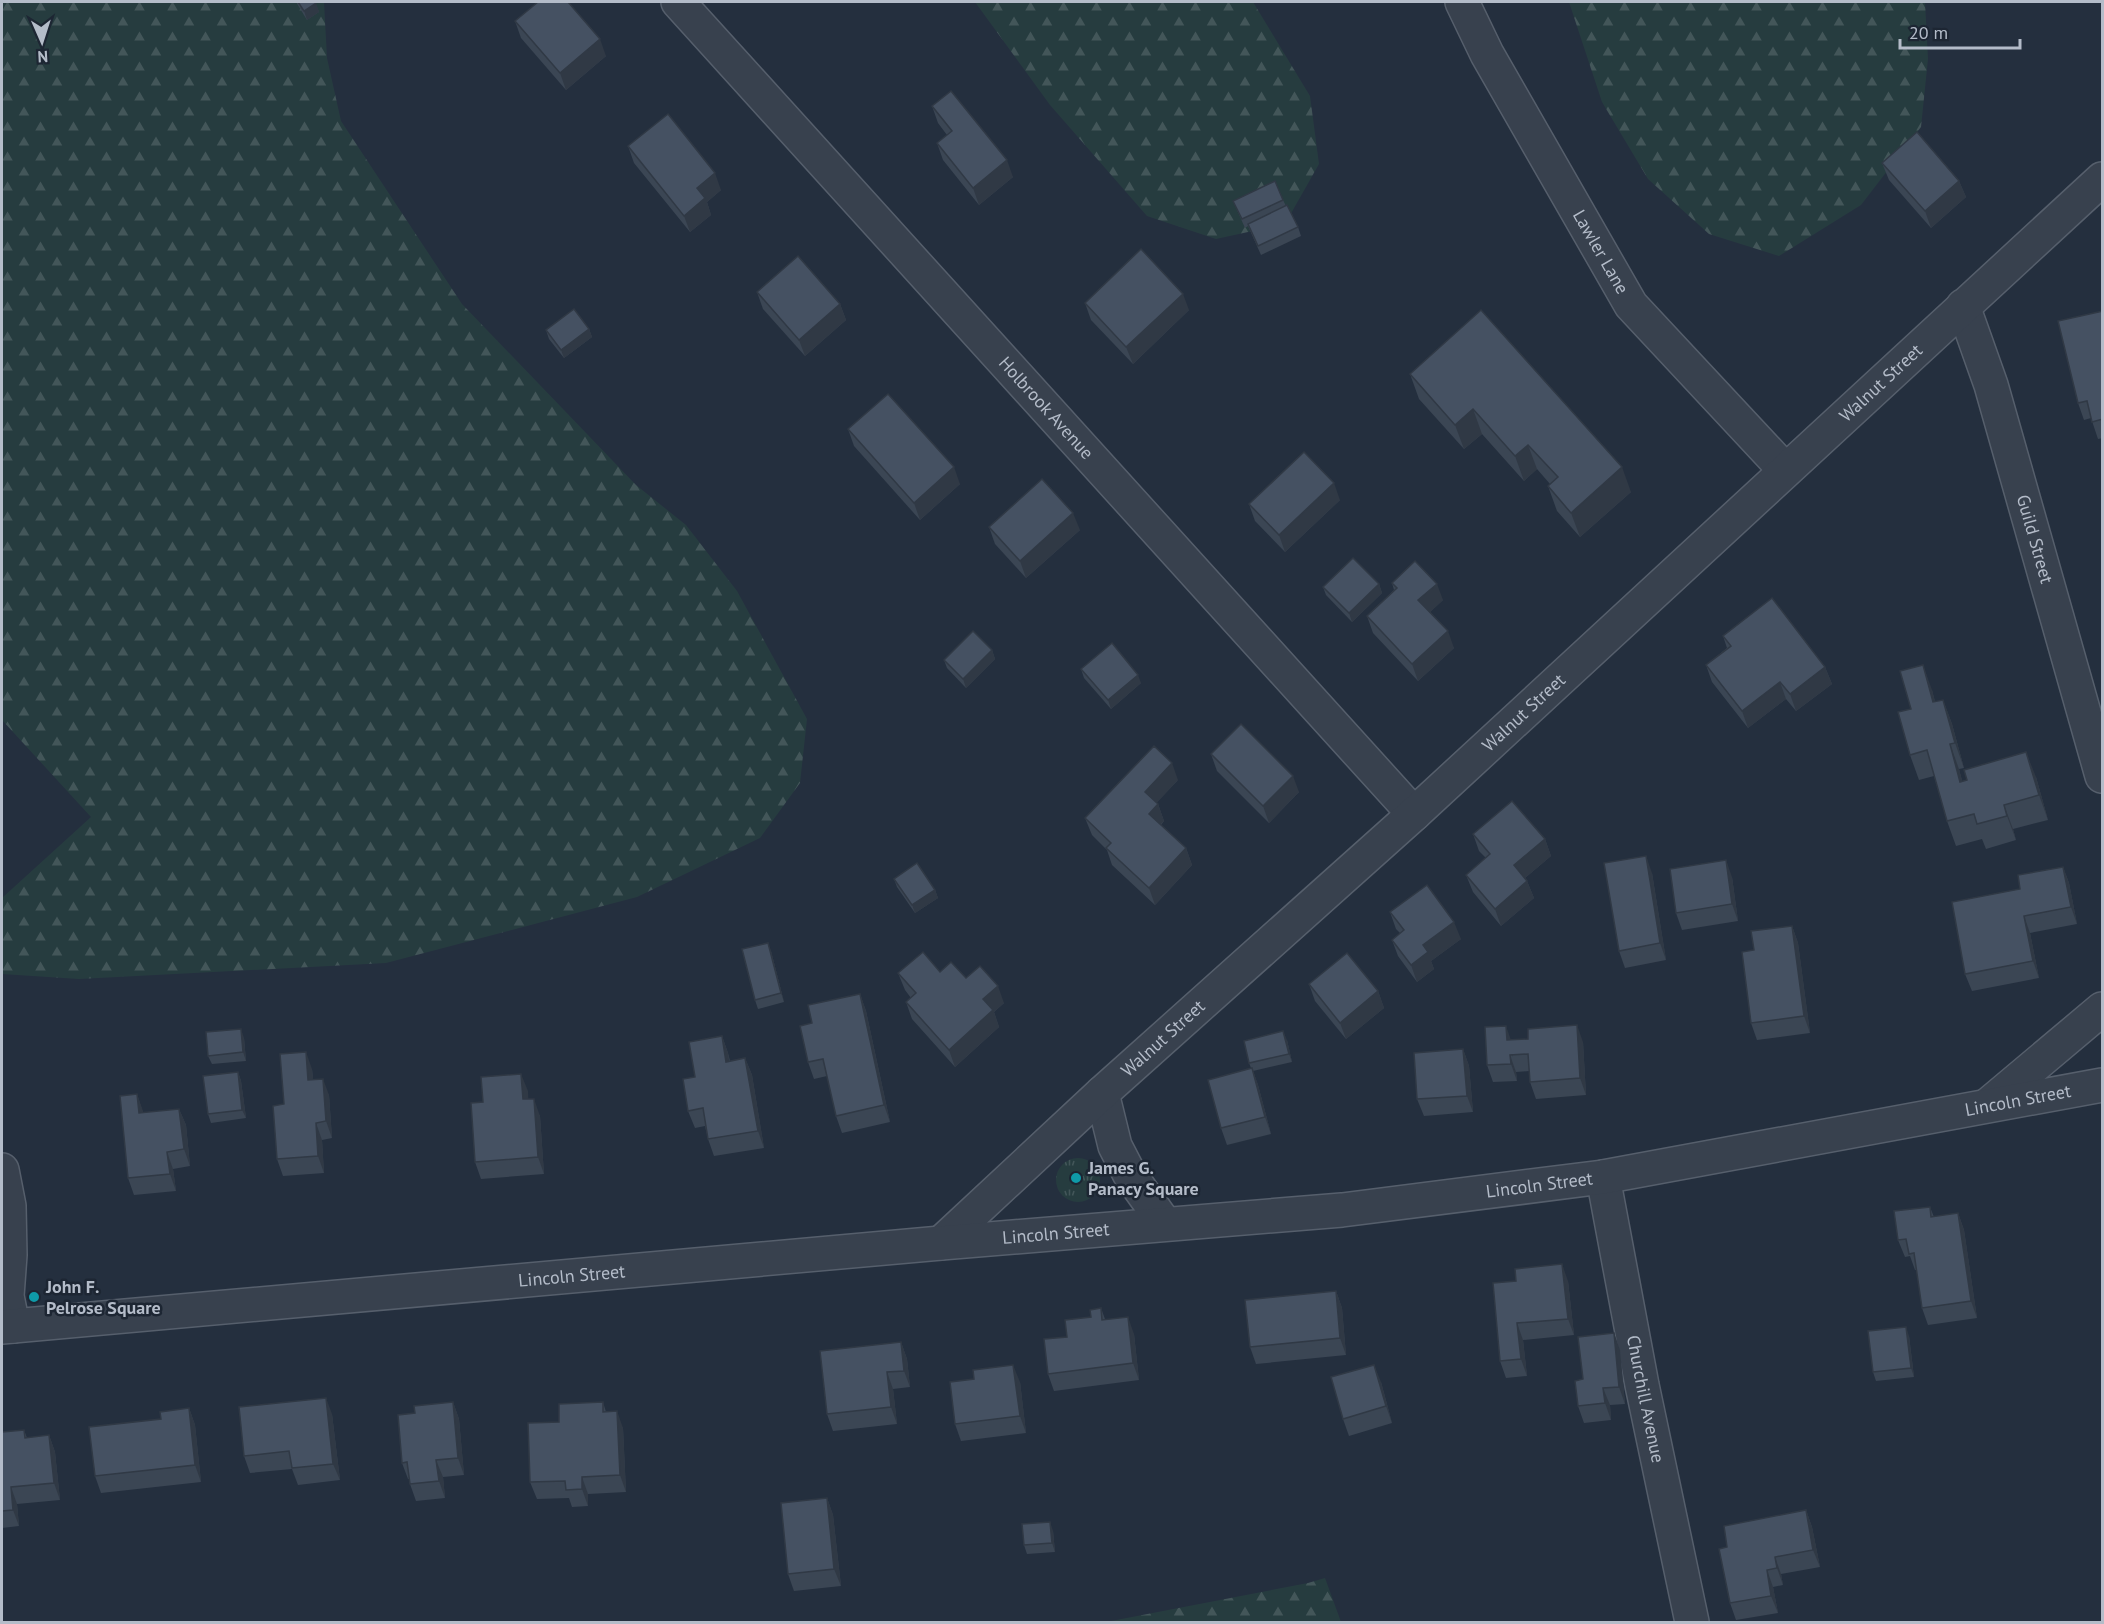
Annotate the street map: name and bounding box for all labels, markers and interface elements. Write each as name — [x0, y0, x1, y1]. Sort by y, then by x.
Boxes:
north arrow — [12, 12, 72, 72]
scale bar — [1900, 12, 2020, 50]
text: 20 m — [1909, 21, 1948, 44]
text: N — [37, 47, 49, 67]
street label: Lawler Lane — [1568, 206, 1634, 298]
street label: Walnut Street — [1834, 339, 1927, 427]
street label: Holbrook Avenue — [994, 352, 1099, 464]
street label: Guild Street — [2012, 492, 2059, 586]
street label: Walnut Street — [1477, 668, 1570, 756]
street label: Walnut Street — [1116, 994, 1210, 1082]
street label: Lincoln Street — [1963, 1079, 2073, 1121]
place label: James G. Panacy Square — [1087, 1156, 1199, 1200]
street label: Lincoln Street — [1485, 1166, 1594, 1203]
marker: James G. Panacy Square — [1069, 1171, 1083, 1185]
street label: Lincoln Street — [1001, 1217, 1110, 1249]
street label: Lincoln Street — [517, 1259, 626, 1292]
place label: John F. Pelrose Square — [45, 1275, 161, 1319]
marker: John F. Pelrose Square — [27, 1290, 41, 1304]
street label: Churchill Avenue — [1622, 1333, 1670, 1465]

